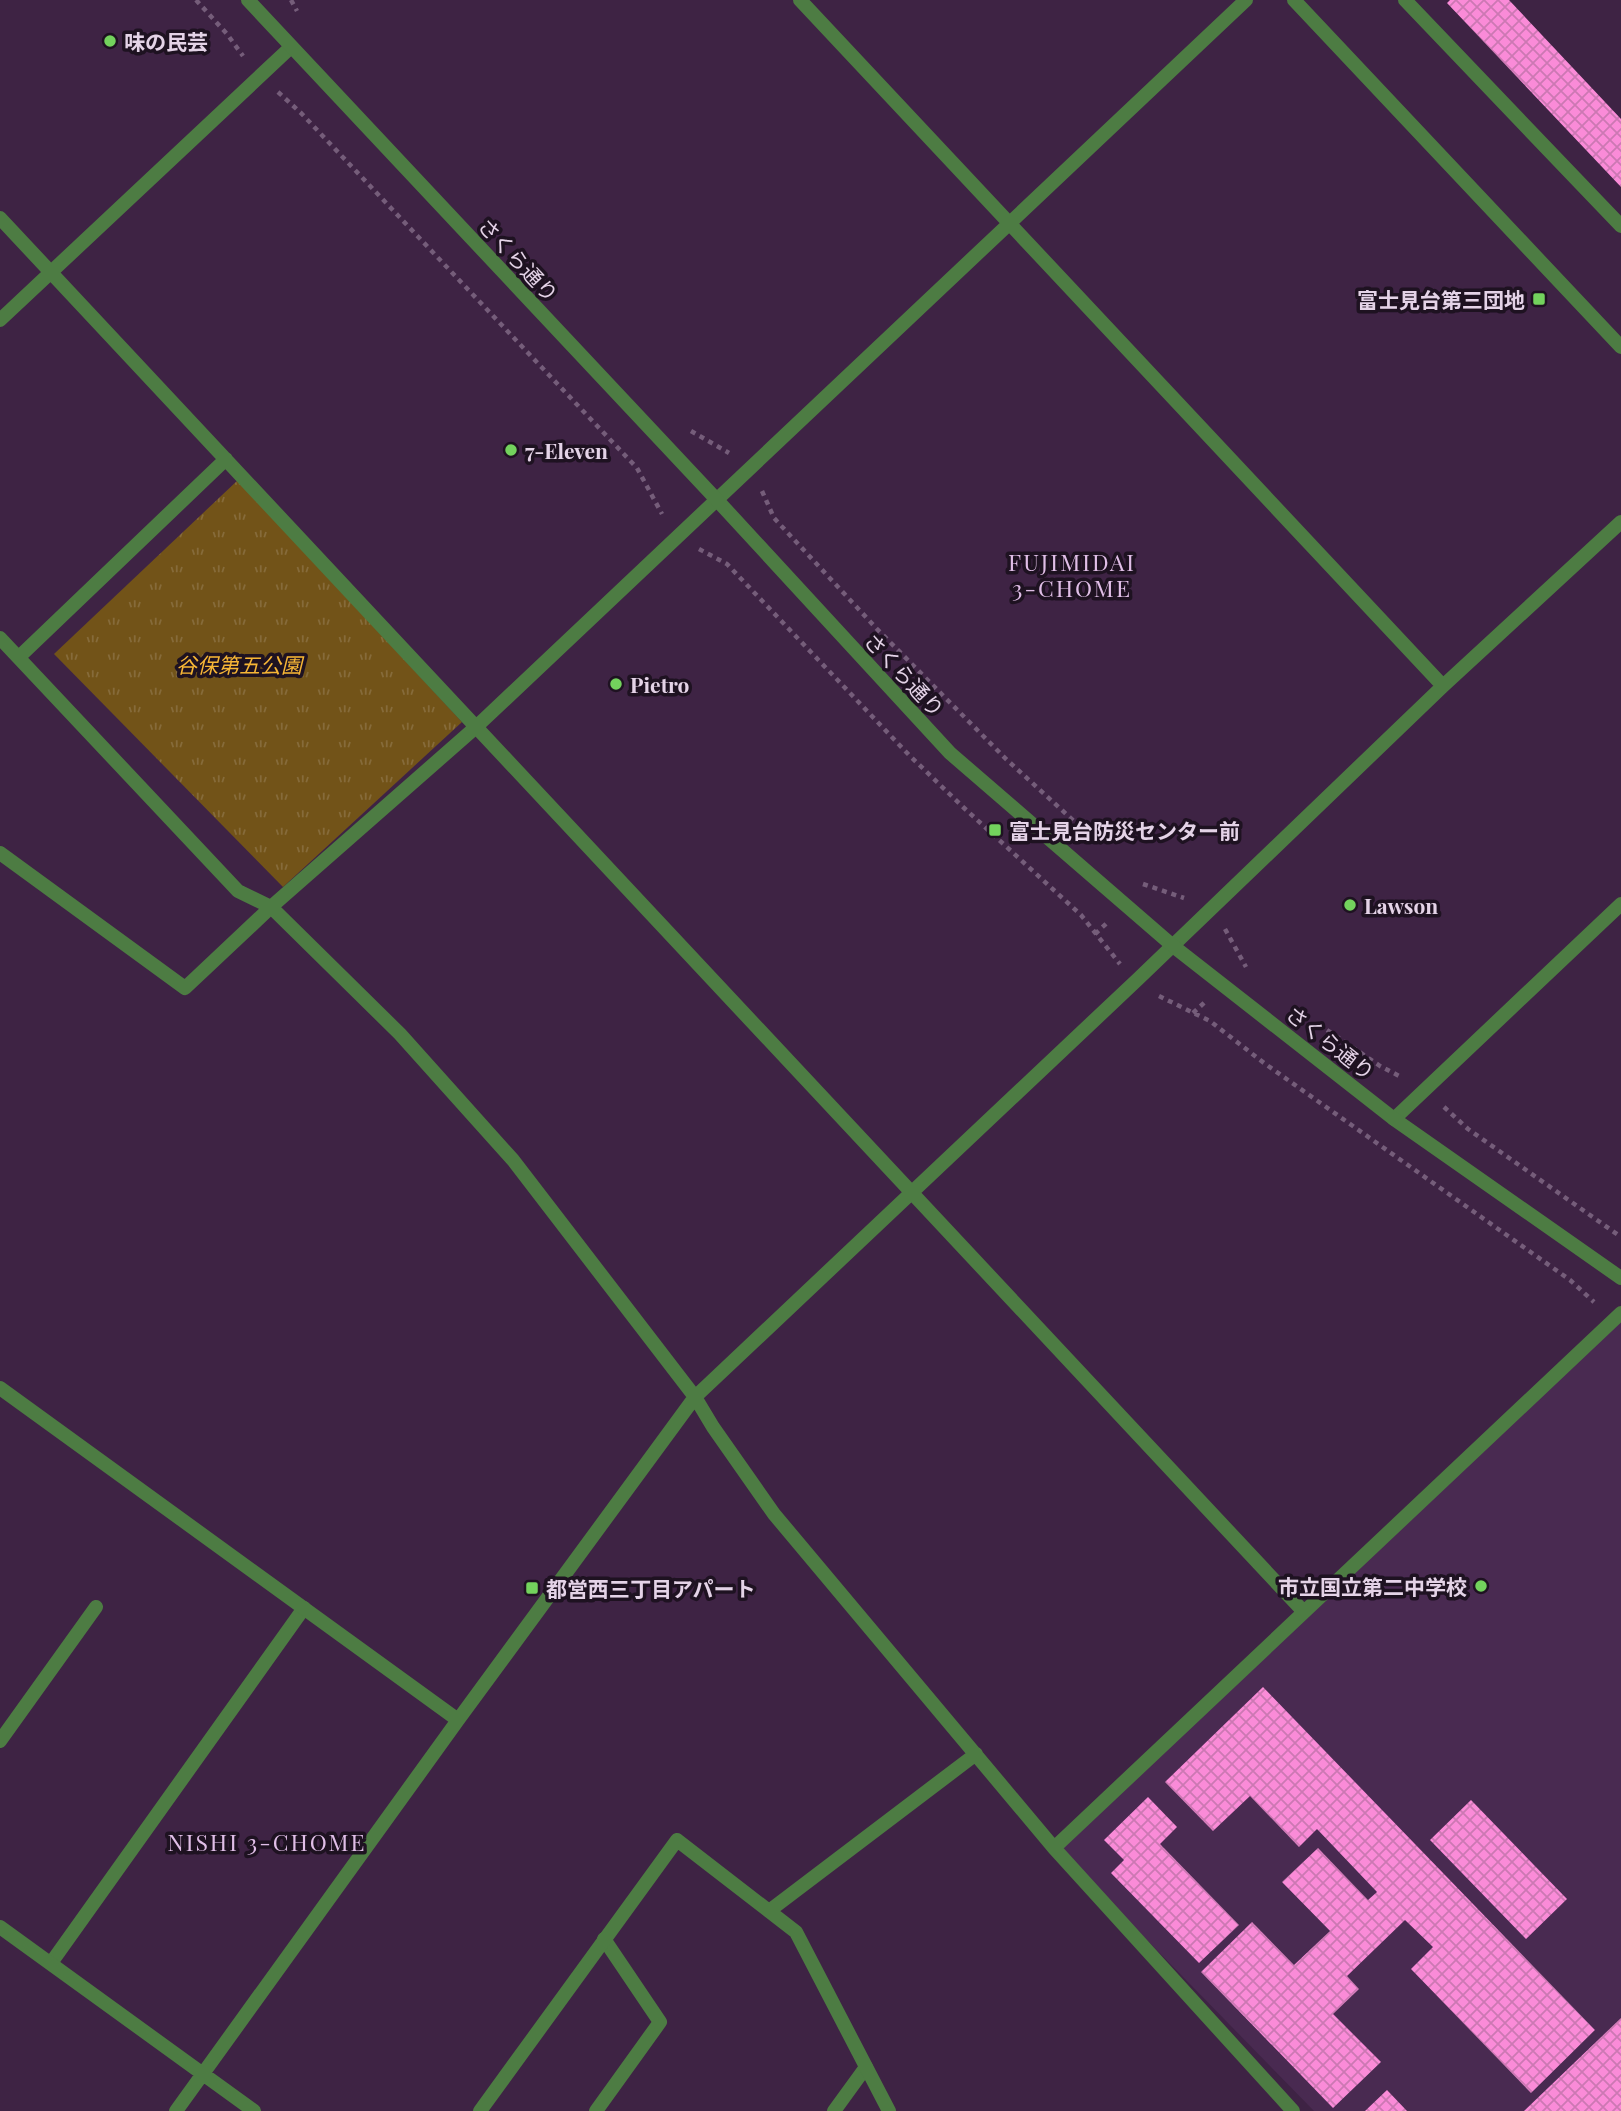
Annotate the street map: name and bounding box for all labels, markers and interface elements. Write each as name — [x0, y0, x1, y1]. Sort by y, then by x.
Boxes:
place label: 味の民芸 — [124, 27, 208, 55]
marker: 味の民芸 — [102, 33, 118, 49]
street label: さくら通り — [473, 211, 565, 307]
place label: 富士見台第三団地 — [1357, 285, 1525, 313]
marker: 富士見台第三団地 — [1531, 291, 1547, 307]
place label: 7-Eleven — [525, 436, 608, 464]
marker: 7-Eleven — [503, 442, 519, 458]
district label: FUJIMIDAI 3-CHOME — [1008, 546, 1136, 603]
street label: さくら通り — [859, 626, 951, 722]
park label: 谷保第五公園 — [176, 650, 305, 678]
place label: Pietro — [630, 670, 690, 698]
marker: Pietro — [608, 676, 624, 692]
place label: 富士見台防災センター前 — [1009, 816, 1240, 844]
marker: 富士見台防災センター前 — [987, 822, 1003, 838]
place label: Lawson — [1364, 891, 1438, 919]
marker: Lawson — [1342, 897, 1358, 913]
street label: さくら通り — [1281, 999, 1381, 1085]
place label: 市立国立第二中学校 — [1278, 1572, 1467, 1600]
place label: 都営西三丁目アパート — [546, 1574, 756, 1602]
marker: 市立国立第二中学校 — [1473, 1578, 1489, 1594]
marker: 都営西三丁目アパート — [524, 1580, 540, 1596]
district label: NISHI 3-CHOME — [167, 1826, 367, 1857]

